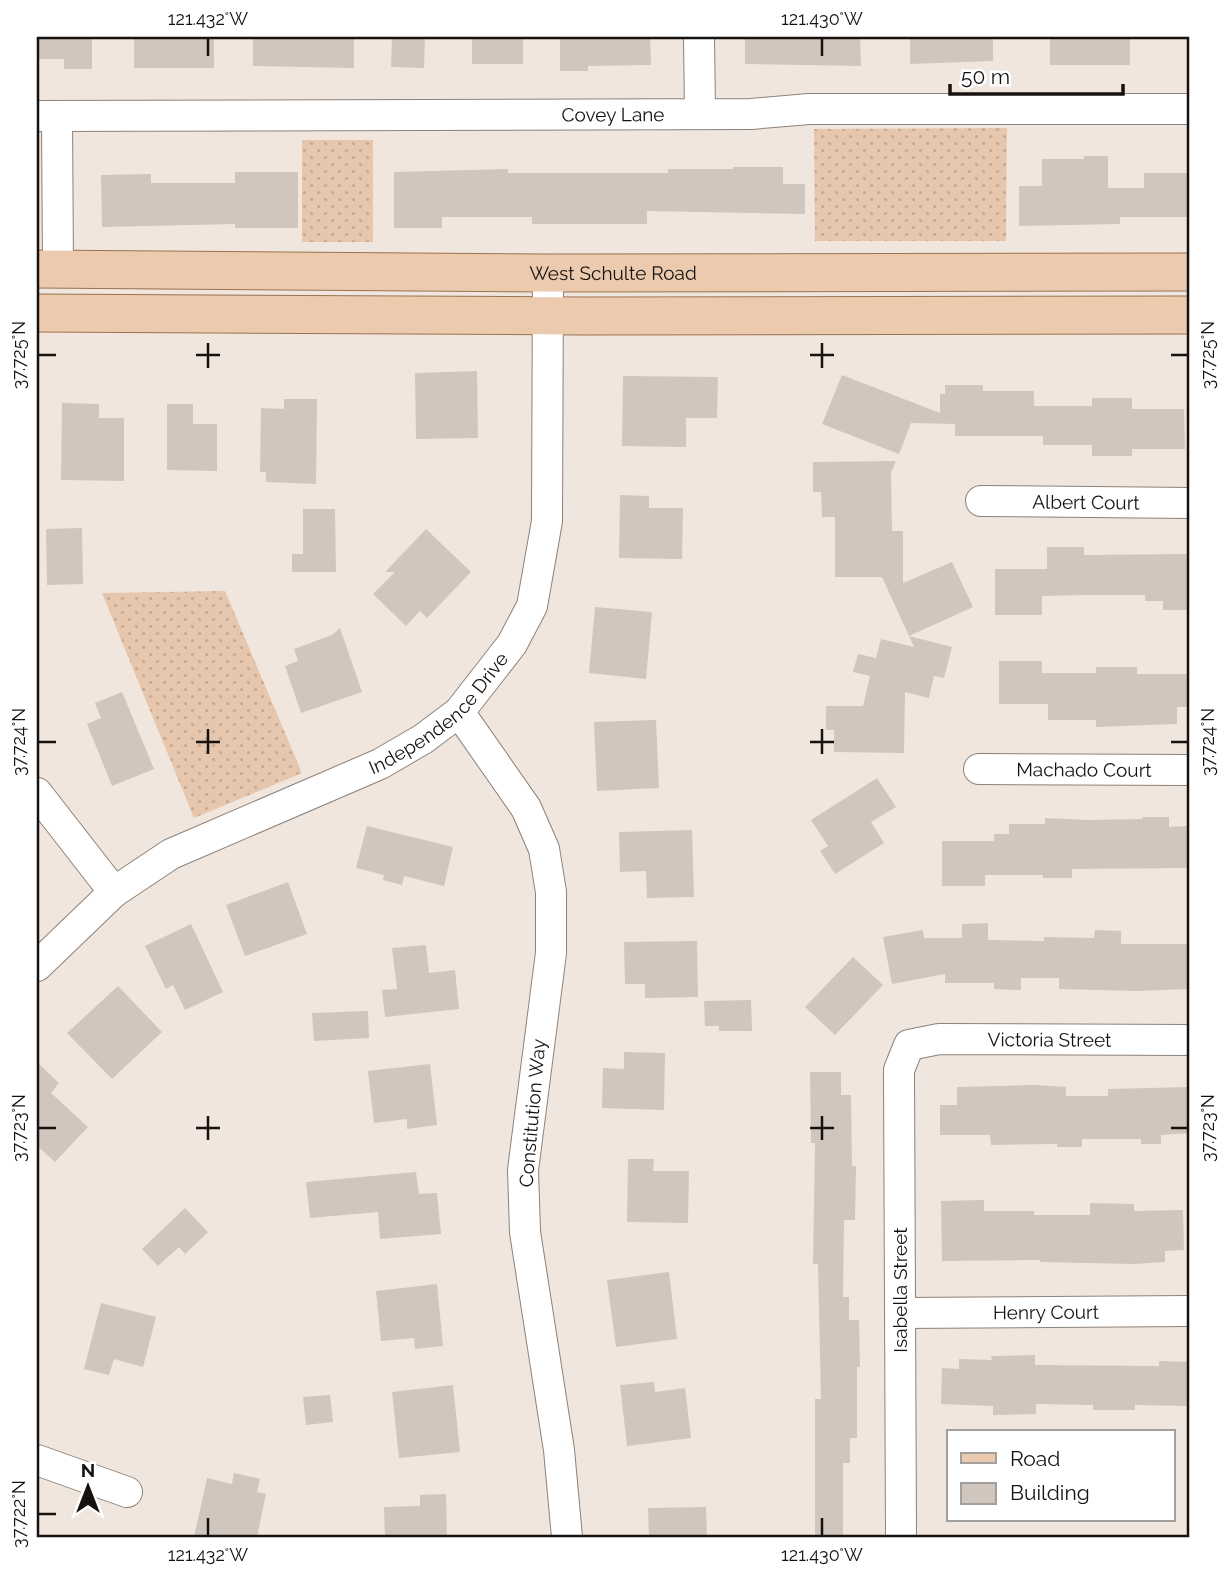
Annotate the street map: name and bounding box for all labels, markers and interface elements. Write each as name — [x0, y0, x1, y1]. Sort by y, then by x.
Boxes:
text: 121.432°W — [168, 8, 248, 29]
text: 121.430°W — [781, 8, 863, 29]
scale bar — [950, 52, 1124, 96]
text: 50 m — [961, 64, 1010, 89]
street label: Covey Lane — [561, 103, 665, 126]
street label: West Schulte Road — [529, 262, 697, 284]
text: 37.725°N — [8, 321, 29, 389]
text: 37.725°N — [1197, 321, 1218, 389]
street label: Albert Court — [1032, 490, 1140, 514]
street label: Independence Drive — [365, 648, 512, 779]
text: 37.724°N — [8, 708, 29, 776]
text: 37.724°N — [1197, 708, 1218, 776]
street label: Machado Court — [1016, 758, 1152, 781]
street label: Victoria Street — [988, 1028, 1112, 1051]
street label: Constitution Way — [515, 1038, 549, 1188]
text: 37.723°N — [8, 1094, 29, 1162]
text: 37.723°N — [1197, 1094, 1218, 1162]
street label: Isabella Street — [889, 1227, 911, 1353]
street label: Henry Court — [993, 1301, 1100, 1323]
legend — [947, 1430, 1174, 1522]
text: Road — [1010, 1446, 1060, 1471]
north arrow — [52, 1452, 122, 1522]
text: N — [81, 1459, 95, 1481]
text: 37.722°N — [8, 1480, 29, 1548]
text: Building — [1010, 1480, 1090, 1505]
text: 121.432°W — [168, 1544, 248, 1565]
text: 121.430°W — [781, 1544, 863, 1565]

